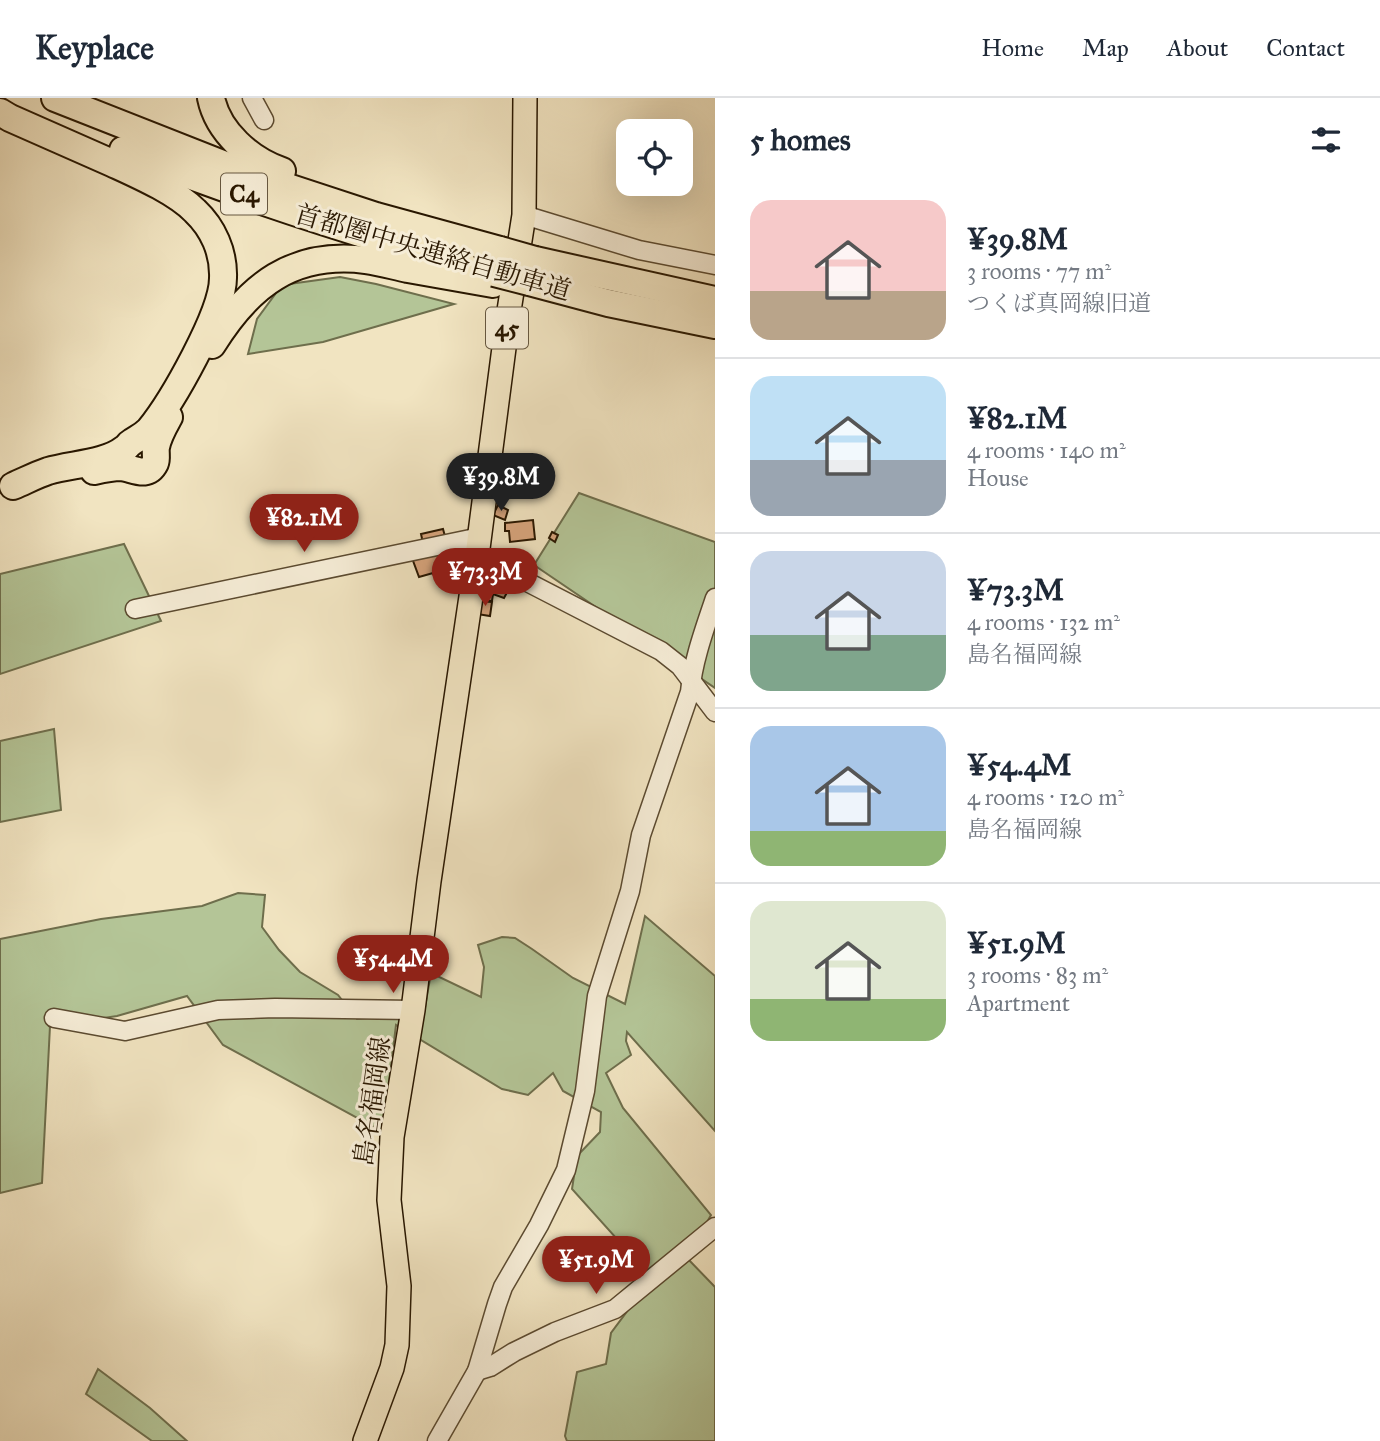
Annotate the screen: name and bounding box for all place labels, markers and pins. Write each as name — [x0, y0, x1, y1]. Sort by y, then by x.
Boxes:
pin: ¥39.8M — [444, 454, 558, 513]
pin: ¥82.1M — [247, 494, 361, 554]
pin: ¥73.3M — [428, 548, 542, 608]
pin: ¥54.4M — [336, 936, 450, 995]
pin: ¥51.9M — [539, 1236, 653, 1296]

